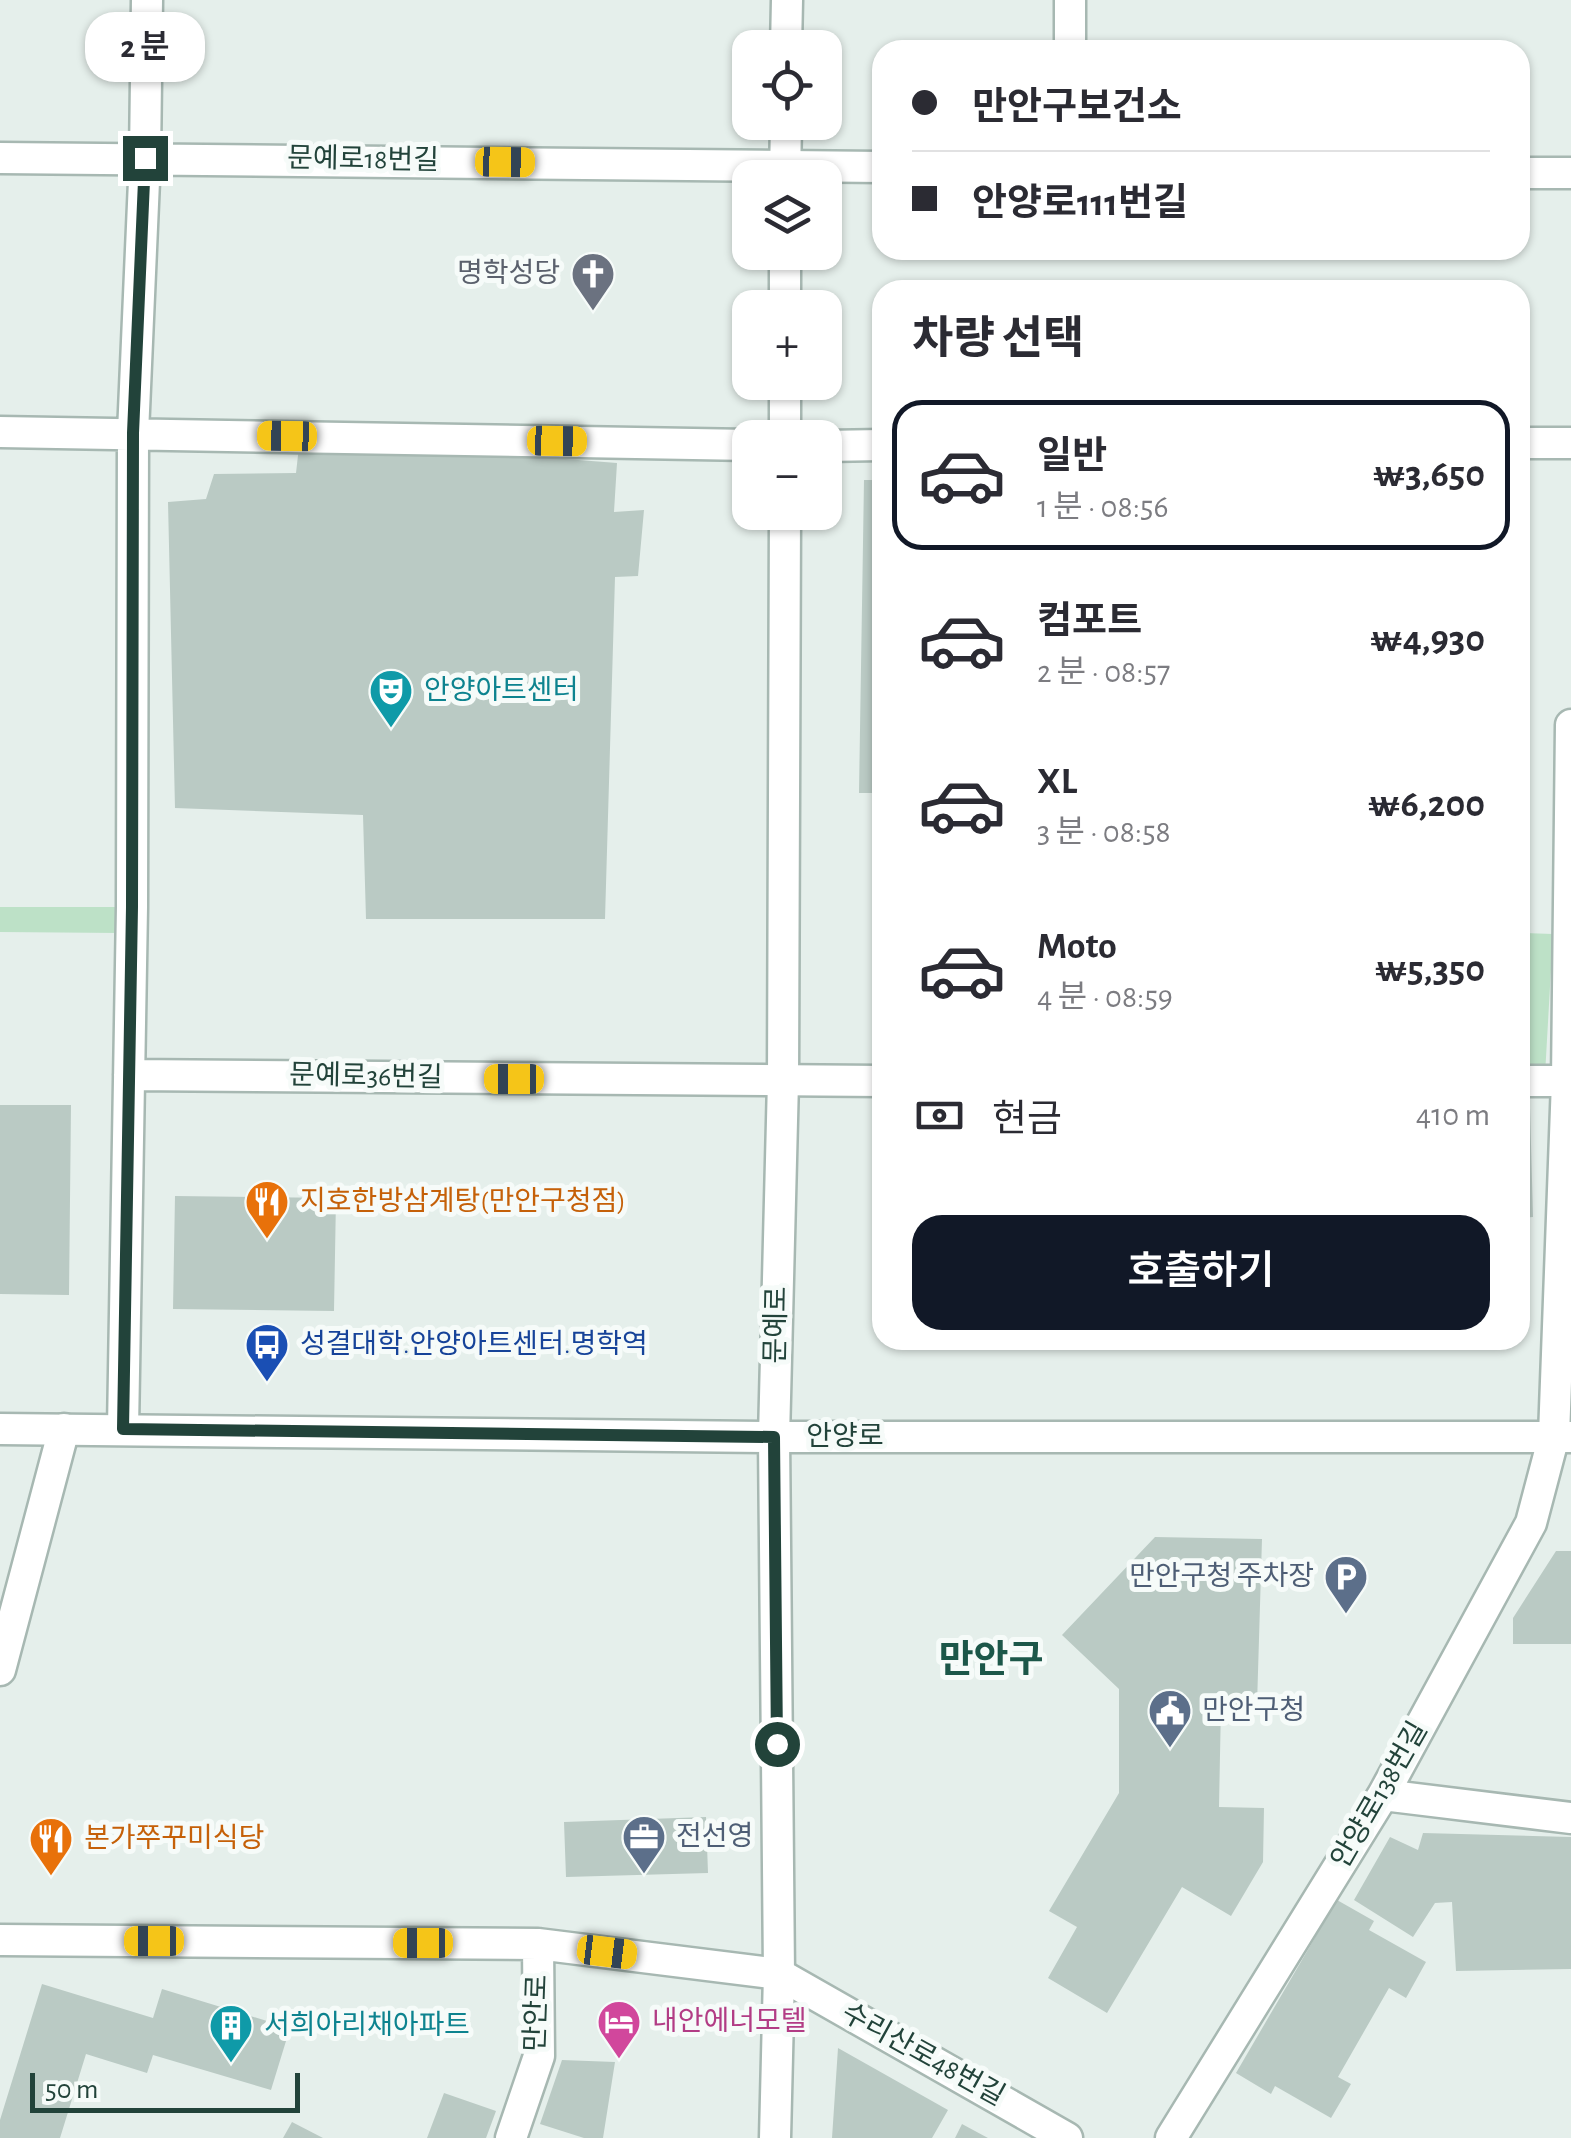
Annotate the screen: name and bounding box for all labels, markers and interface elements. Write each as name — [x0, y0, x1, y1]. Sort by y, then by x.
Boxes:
callout: 2 분 — [85, 13, 205, 83]
map controls — [732, 30, 842, 530]
button: locate — [732, 30, 842, 140]
text: 2 분 — [120, 31, 170, 63]
text: 만안구보건소 — [972, 89, 1182, 127]
route end — [123, 136, 168, 181]
street label: 문예로18번길 — [287, 143, 439, 175]
car — [475, 146, 535, 178]
button: layers — [732, 160, 842, 270]
text: 안양로111번길 — [972, 185, 1188, 223]
church icon: 명학성당 — [570, 251, 616, 312]
place label: 명학성당 — [457, 258, 560, 288]
button: + — [732, 290, 842, 400]
text: 차량 선택 — [912, 317, 1084, 362]
car — [257, 420, 317, 452]
button: − — [732, 420, 842, 530]
car — [527, 425, 587, 457]
icon: car — [917, 430, 1007, 520]
text: 일반 — [1037, 438, 1107, 476]
text: ₩3,650 — [1373, 456, 1485, 494]
text: 1 분 · 08:56 — [1037, 491, 1168, 523]
icon: car — [917, 595, 1007, 685]
text: 컴포트 — [1037, 603, 1142, 641]
text: ₩4,930 — [1370, 621, 1485, 659]
text: 2 분 · 08:57 — [1037, 656, 1170, 688]
theatre icon: 안양아트센터 — [368, 668, 414, 729]
place label: 안양아트센터 — [424, 675, 579, 705]
icon: car — [917, 760, 1007, 850]
text: XL — [1037, 763, 1077, 801]
text: ₩6,200 — [1368, 786, 1485, 824]
text: 3 분 · 08:58 — [1037, 816, 1171, 848]
icon: car — [917, 925, 1007, 1015]
text: Moto — [1037, 928, 1117, 966]
text: ₩5,350 — [1375, 951, 1485, 989]
text: 4 분 · 08:59 — [1037, 981, 1173, 1013]
street label: 문예로36번길 — [289, 1060, 443, 1092]
car — [484, 1064, 544, 1094]
icon: cash — [912, 1088, 967, 1143]
text: 410 m — [1416, 1099, 1490, 1131]
text: 현금 — [992, 1101, 1062, 1139]
restaurant icon: 지호한방삼계탕(만안구청점) — [244, 1179, 290, 1240]
place label: 지호한방삼계탕(만안구청점) — [300, 1186, 626, 1216]
button: 호출하기 — [912, 1215, 1490, 1330]
street label: 문예로 — [760, 1286, 792, 1364]
bus stop icon: 성결대학.안양아트센터.명학역 — [244, 1322, 290, 1383]
place label: 성결대학.안양아트센터.명학역 — [300, 1329, 648, 1359]
street label: 안양로 — [806, 1422, 884, 1451]
parking icon: 만안구청 주차장 — [1323, 1554, 1369, 1615]
place label: 만안구청 주차장 — [1129, 1561, 1314, 1591]
district label: 만안구 — [939, 1639, 1043, 1680]
public building icon: 만안구청 — [1147, 1688, 1193, 1749]
place label: 만안구청 — [1202, 1695, 1305, 1725]
street label: 안양로138번길 — [1325, 1716, 1433, 1873]
route start — [755, 1722, 800, 1767]
office icon: 전선영 — [621, 1814, 667, 1875]
restaurant icon: 본가쭈꾸미식당 — [28, 1816, 74, 1877]
place label: 전선영 — [676, 1821, 753, 1851]
place label: 본가쭈꾸미식당 — [84, 1823, 264, 1853]
car — [124, 1926, 184, 1956]
car — [393, 1928, 453, 1958]
car — [575, 1933, 639, 1971]
street label: 만안로 — [521, 1974, 552, 2052]
street label: 수리산로48번길 — [837, 1997, 1010, 2111]
hotel icon: 내안에너모텔 — [596, 1999, 642, 2060]
building icon: 서희아리채아파트 — [208, 2003, 254, 2064]
place label: 내안에너모텔 — [652, 2006, 807, 2036]
place label: 서희아리채아파트 — [264, 2010, 470, 2040]
scale bar — [30, 2068, 300, 2112]
text: 50 m — [45, 2076, 99, 2104]

